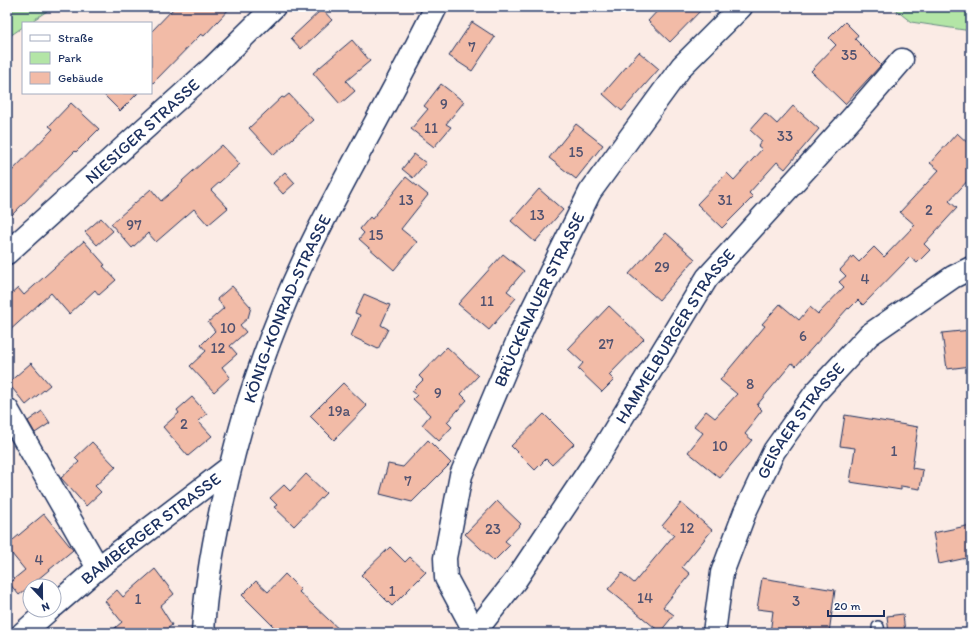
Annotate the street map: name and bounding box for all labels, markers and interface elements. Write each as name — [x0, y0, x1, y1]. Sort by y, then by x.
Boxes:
legend — [22, 22, 152, 94]
text: Straße — [58, 31, 93, 45]
house number: 7 — [468, 38, 476, 56]
house number: 35 — [841, 46, 857, 64]
text: Park — [58, 51, 82, 65]
text: Gebäude — [58, 71, 103, 85]
street label: NIESIGER STRASSE — [81, 74, 203, 188]
house number: 9 — [440, 95, 448, 113]
house number: 11 — [424, 119, 438, 137]
house number: 33 — [777, 127, 793, 145]
house number: 15 — [569, 143, 584, 161]
house number: 13 — [398, 191, 414, 209]
house number: 31 — [717, 191, 733, 209]
house number: 2 — [925, 201, 933, 219]
house number: 13 — [529, 206, 545, 224]
street label: BRÜCKENAUER STRASSE — [489, 209, 588, 390]
street label: KÖNIG-KONRAD-STRASSE — [239, 211, 335, 405]
house number: 97 — [126, 216, 142, 234]
house number: 15 — [369, 226, 384, 244]
street label: HAMMELBURGER STRASSE — [611, 244, 739, 427]
house number: 29 — [654, 258, 670, 276]
house number: 4 — [860, 270, 870, 288]
house number: 11 — [480, 292, 494, 310]
house number: 10 — [220, 319, 236, 337]
house number: 6 — [799, 327, 807, 345]
house number: 27 — [598, 335, 614, 353]
house number: 12 — [211, 339, 226, 357]
street label: GEISAER STRASSE — [752, 358, 848, 482]
house number: 8 — [746, 375, 754, 393]
house number: 9 — [434, 384, 442, 402]
house number: 19a — [328, 402, 350, 420]
house number: 2 — [180, 415, 188, 433]
house number: 10 — [712, 437, 728, 455]
house number: 1 — [891, 442, 898, 460]
street label: BAMBERGER STRASSE — [77, 468, 224, 588]
house number: 7 — [404, 472, 412, 490]
house number: 12 — [680, 519, 695, 537]
house number: 23 — [485, 520, 501, 538]
house number: 4 — [34, 551, 44, 569]
north arrow — [22, 578, 62, 618]
house number: 1 — [389, 582, 396, 600]
house number: 14 — [637, 589, 653, 607]
house number: 1 — [135, 590, 142, 608]
house number: 3 — [792, 592, 800, 610]
scale bar — [828, 592, 884, 618]
text: N — [40, 599, 51, 614]
text: 20 m — [834, 599, 861, 613]

